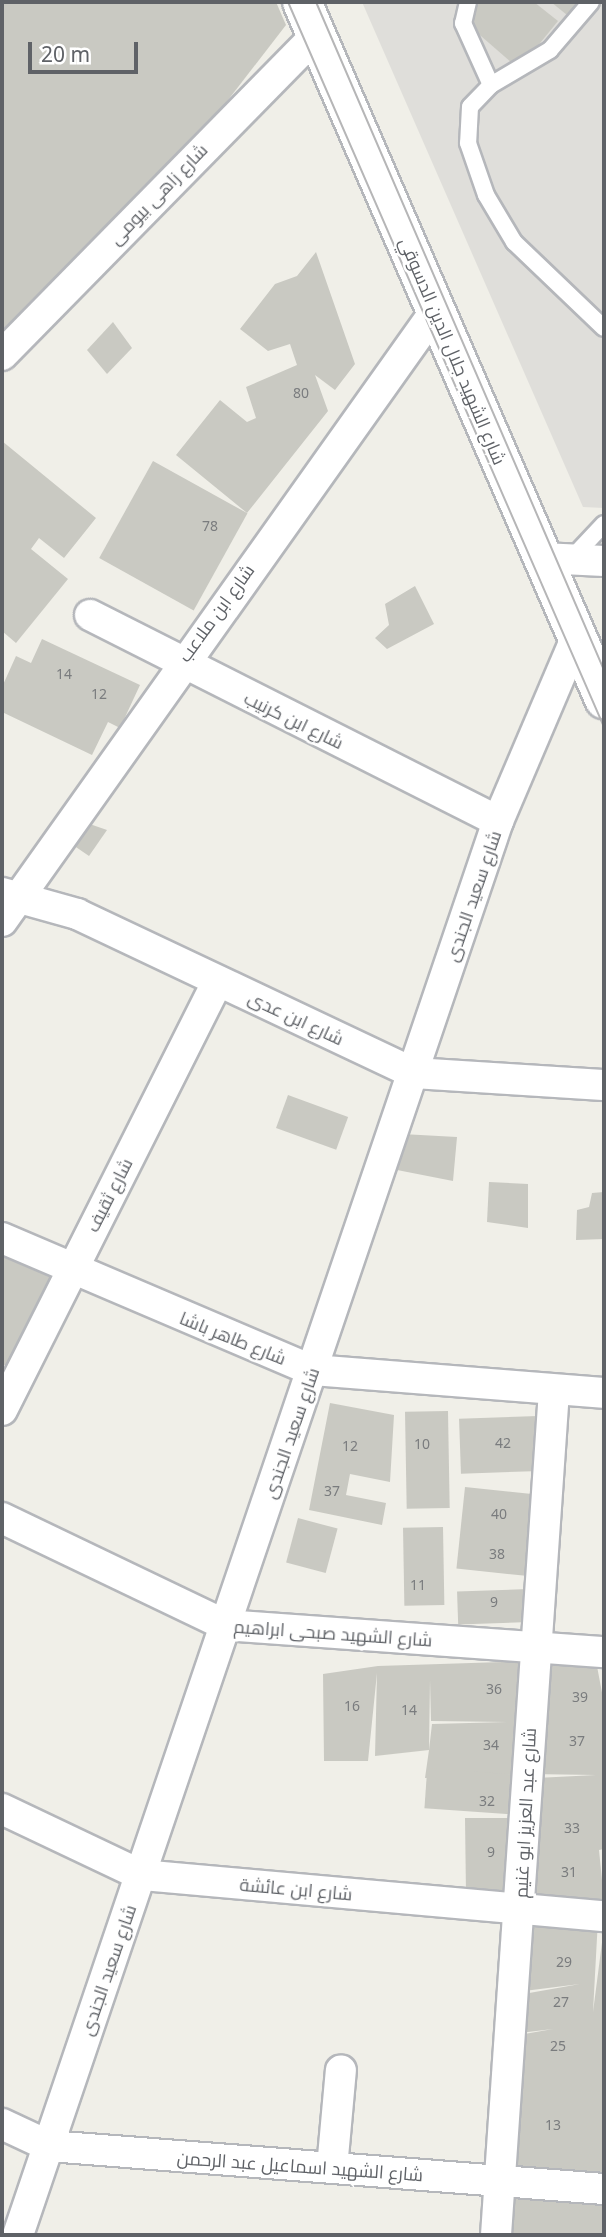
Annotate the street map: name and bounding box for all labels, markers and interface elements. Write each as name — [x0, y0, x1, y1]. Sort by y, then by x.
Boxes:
scale bar — [32, 28, 142, 72]
text: 20 m — [41, 40, 90, 68]
street label: شارع زاهى بيومى — [104, 139, 212, 249]
street label: شارع الشهيد جلال الدين الدسوقي — [395, 234, 511, 468]
house number: 80 — [293, 385, 309, 401]
house number: 78 — [202, 518, 218, 534]
street label: شارع ابن ملاعب — [173, 560, 259, 666]
house number: 14 — [56, 666, 72, 682]
house number: 12 — [91, 686, 107, 702]
street label: شارع ابن كرنيب — [241, 687, 347, 753]
street label: شارع سعيد الجندى — [440, 828, 506, 964]
street label: شارع ابن عدى — [245, 986, 347, 1050]
street label: شارع ثقيف — [81, 1154, 137, 1236]
street label: شارع طاهر باشا — [177, 1307, 289, 1369]
street label: شارع سعيد الجندى — [258, 1365, 324, 1501]
house number: 42 — [495, 1435, 511, 1451]
house number: 10 — [414, 1436, 430, 1452]
house number: 12 — [342, 1438, 358, 1454]
house number: 37 — [324, 1483, 340, 1499]
house number: 40 — [491, 1506, 507, 1522]
house number: 38 — [489, 1546, 505, 1562]
house number: 11 — [410, 1577, 426, 1593]
house number: 9 — [490, 1594, 498, 1610]
street label: شارع الشهيد صبحى ابراهيم — [233, 1615, 433, 1651]
house number: 36 — [486, 1681, 502, 1697]
house number: 39 — [572, 1689, 588, 1705]
house number: 16 — [344, 1698, 360, 1714]
house number: 14 — [401, 1702, 417, 1718]
street label: شارع عبد العزيز ابو غنيم — [510, 1727, 540, 1899]
house number: 37 — [569, 1733, 585, 1749]
house number: 34 — [483, 1737, 499, 1753]
house number: 32 — [479, 1793, 495, 1809]
house number: 33 — [564, 1820, 580, 1836]
house number: 9 — [487, 1844, 495, 1860]
house number: 31 — [561, 1864, 577, 1880]
street label: شارع ابن عائشة — [239, 1873, 353, 1905]
street label: شارع سعيد الجندى — [75, 1902, 141, 2038]
house number: 29 — [556, 1954, 572, 1970]
house number: 27 — [553, 1994, 569, 2010]
house number: 25 — [550, 2038, 566, 2054]
house number: 13 — [545, 2117, 561, 2133]
street label: شارع الشهيد اسماعيل عبد الرحمن — [176, 2147, 424, 2185]

